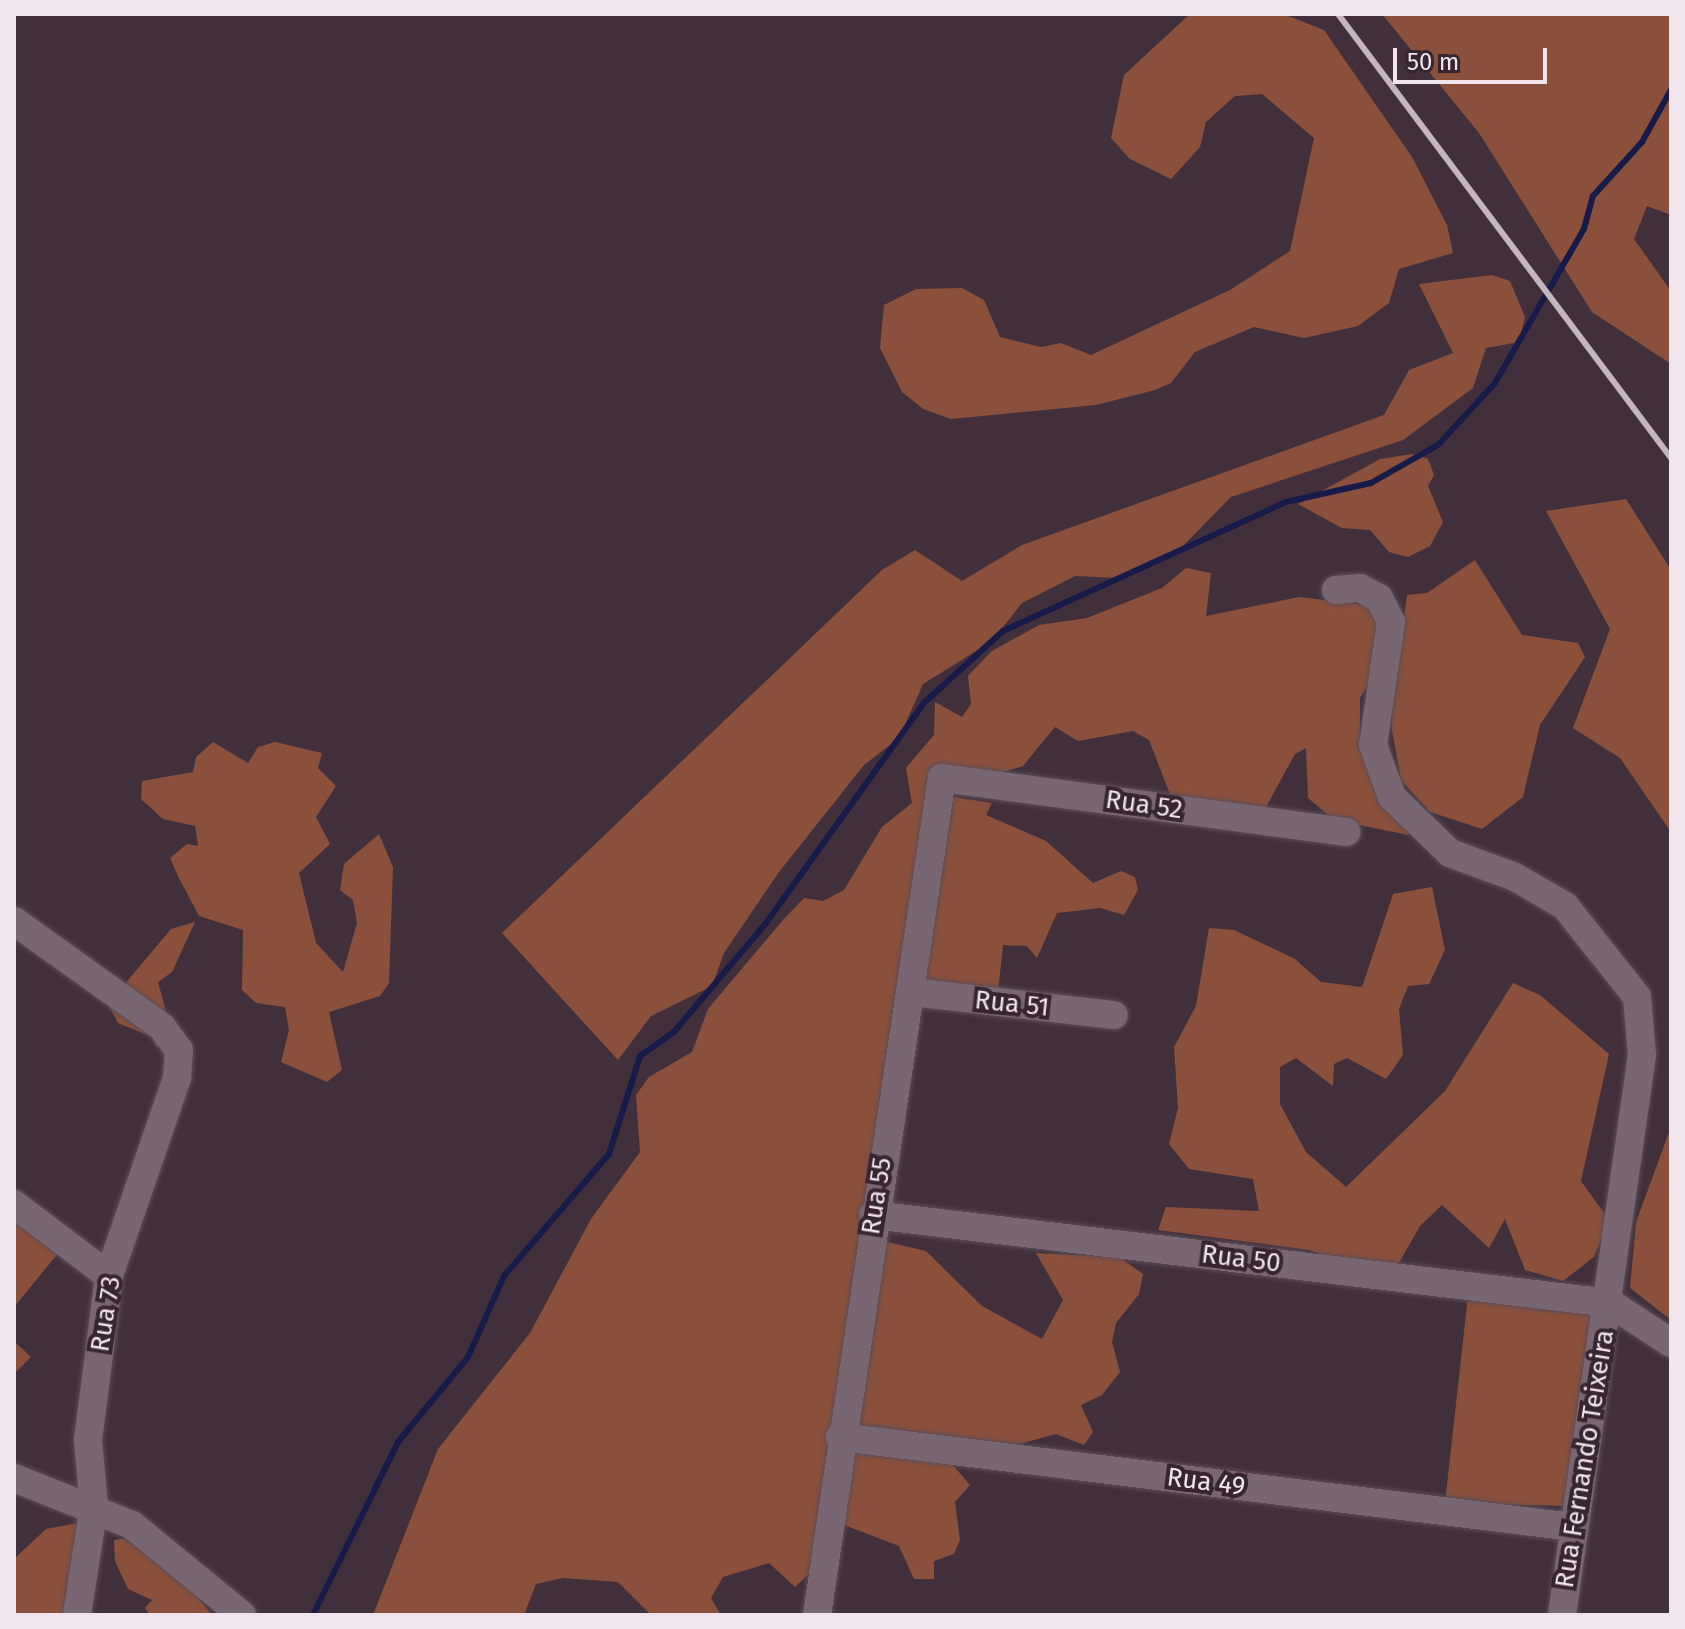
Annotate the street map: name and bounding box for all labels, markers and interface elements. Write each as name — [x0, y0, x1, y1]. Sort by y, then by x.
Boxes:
scale bar — [1397, 32, 1551, 82]
text: 50 m — [1407, 48, 1459, 76]
street label: Rua 52 — [1103, 784, 1185, 826]
street label: Rua 51 — [973, 985, 1051, 1023]
street label: Rua 55 — [856, 1155, 898, 1237]
street label: Rua 50 — [1200, 1239, 1282, 1279]
street label: Rua 73 — [85, 1274, 127, 1354]
street label: Rua Fernando Teixeira — [1549, 1328, 1621, 1590]
street label: Rua 49 — [1165, 1462, 1247, 1502]

